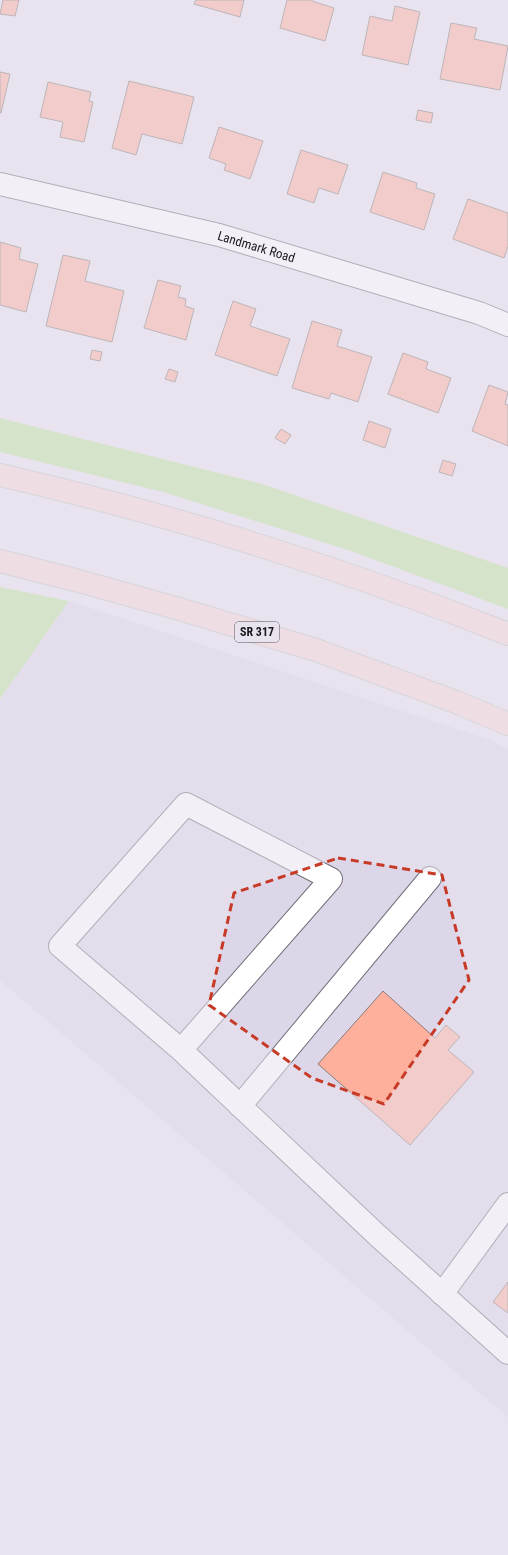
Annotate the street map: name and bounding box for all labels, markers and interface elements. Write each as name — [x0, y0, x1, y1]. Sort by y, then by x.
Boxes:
street label: Landmark Road — [216, 228, 297, 265]
road number: SR 317 — [235, 622, 279, 642]

